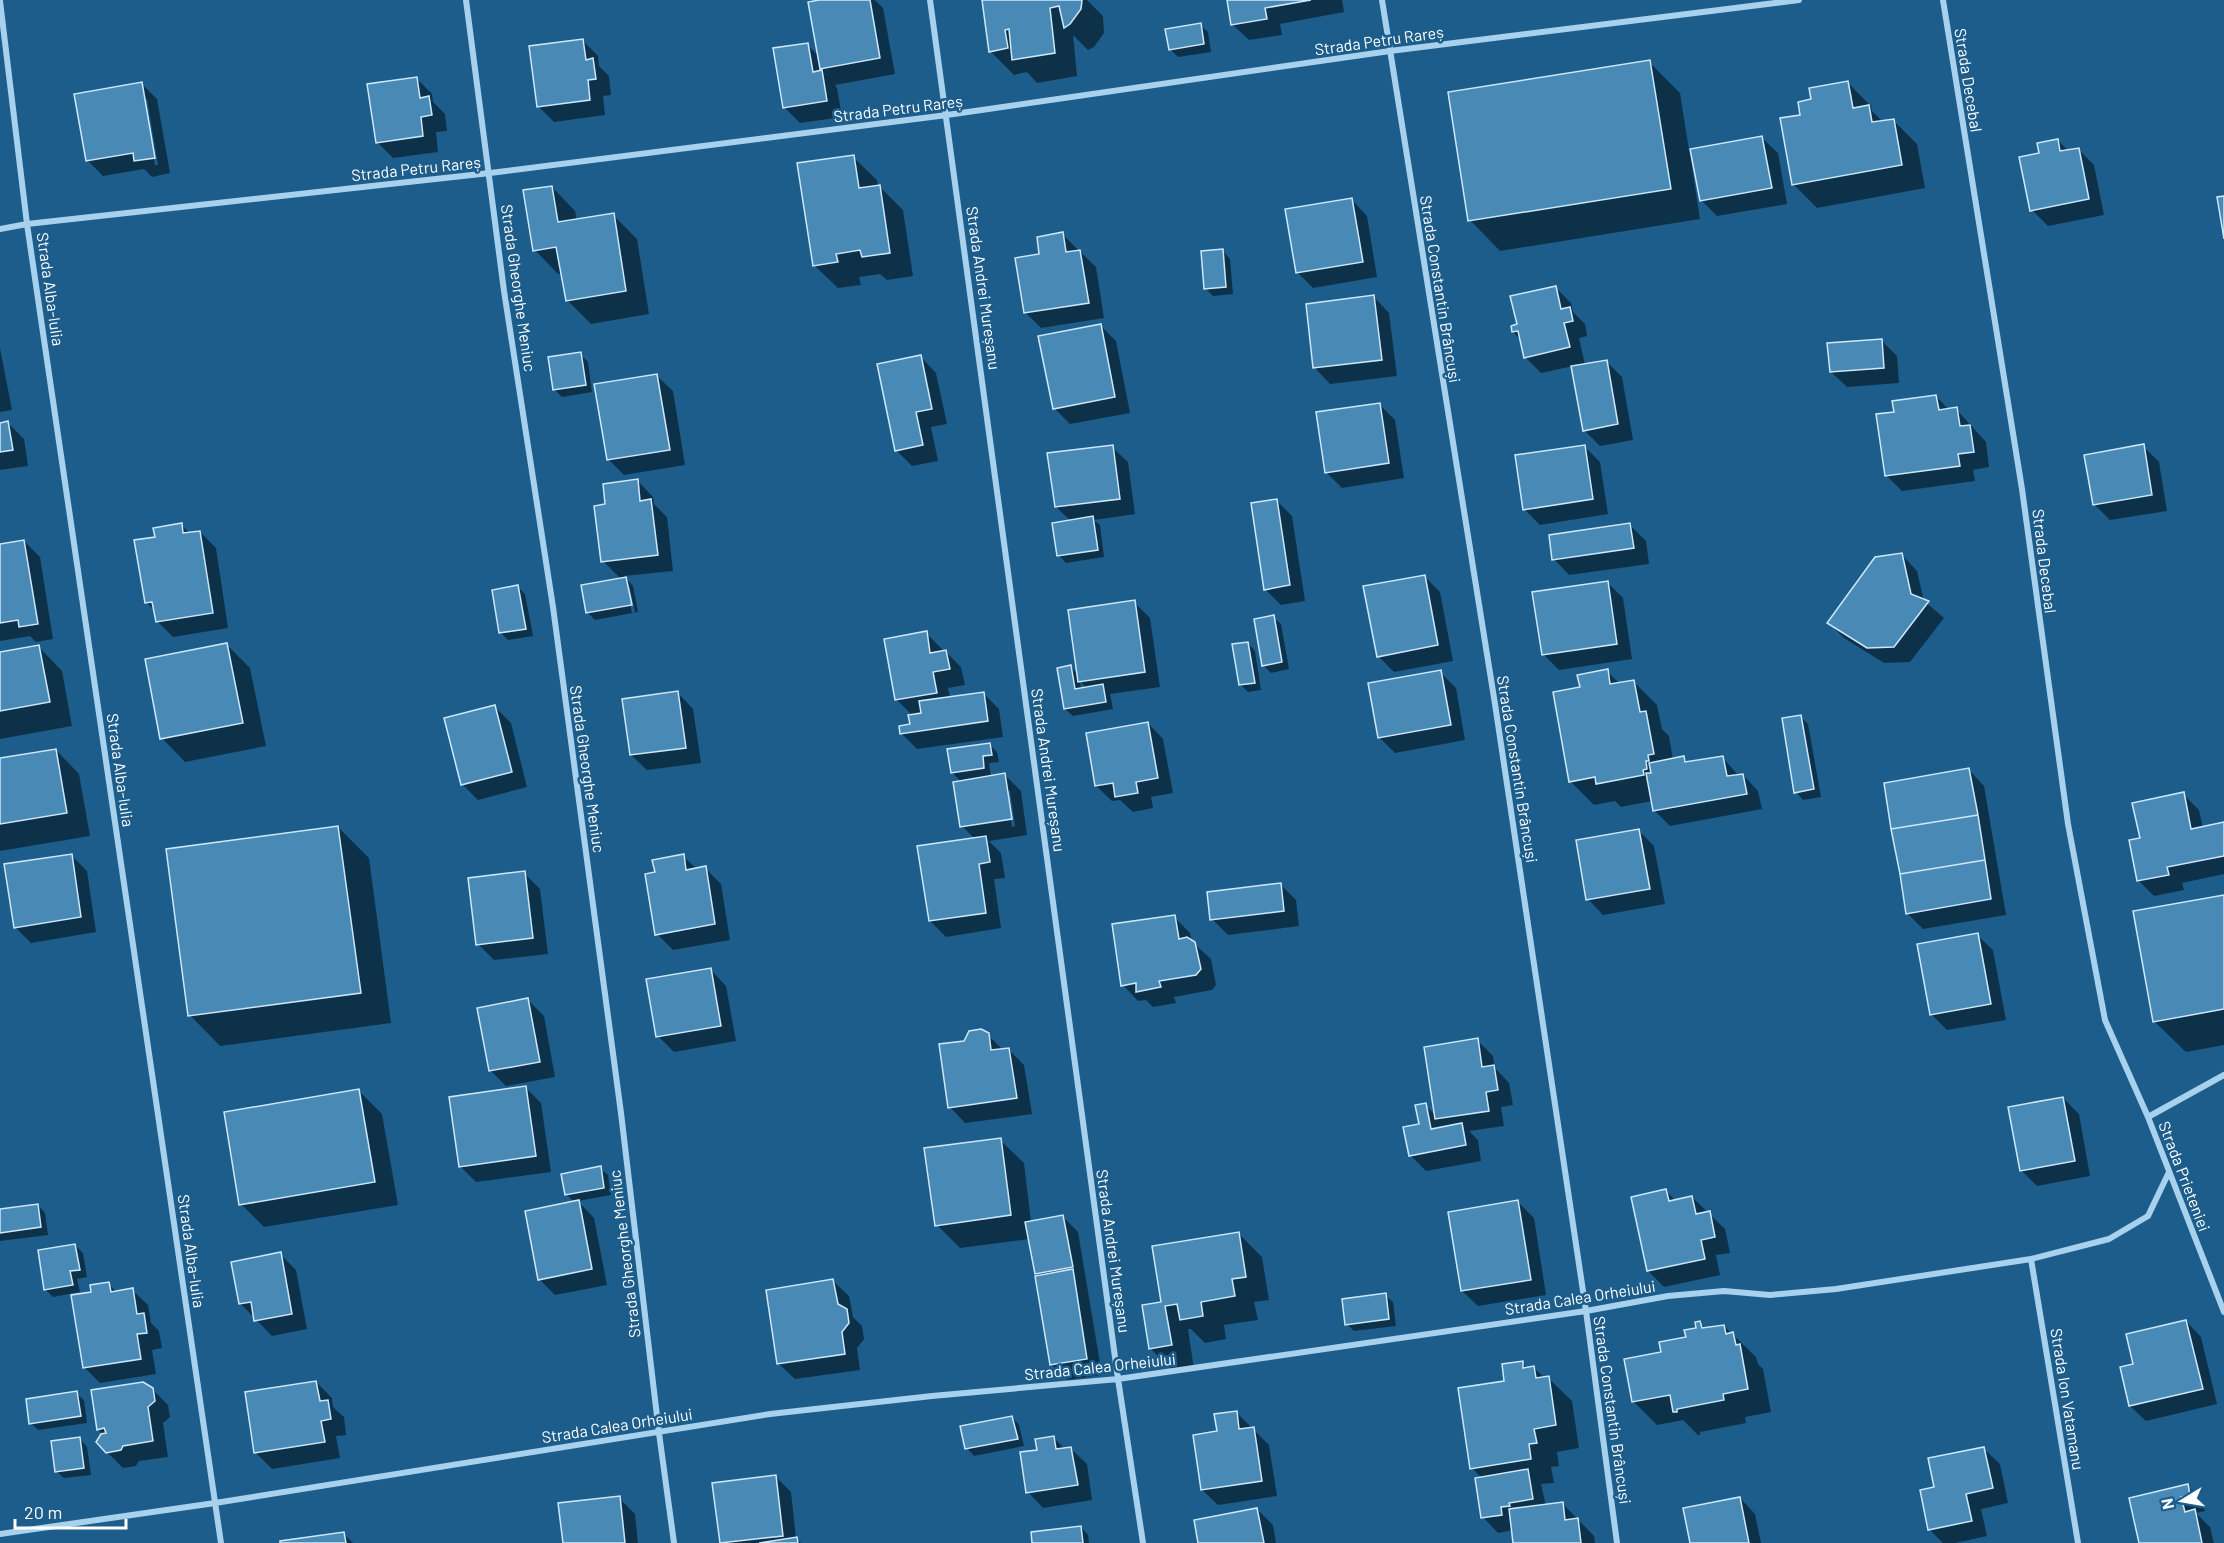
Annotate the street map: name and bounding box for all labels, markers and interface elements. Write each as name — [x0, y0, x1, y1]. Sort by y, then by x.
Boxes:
street label: Strada Petru Rareș — [1313, 22, 1445, 58]
street label: Strada Decebal — [1951, 27, 1987, 133]
street label: Strada Petru Rareș — [832, 91, 964, 125]
street label: Strada Petru Rareș — [350, 152, 482, 184]
street label: Strada Constantin Brâncuși — [1417, 194, 1465, 384]
street label: Strada Gheorghe Meniuc — [498, 203, 540, 373]
street label: Strada Andrei Mureșanu — [963, 205, 1005, 371]
street label: Strada Alba-Iulia — [34, 231, 68, 347]
street label: Strada Decebal — [2029, 508, 2061, 614]
street label: Strada Constantin Brâncuși — [1494, 674, 1542, 864]
street label: Strada Gheorghe Meniuc — [567, 684, 609, 854]
street label: Strada Andrei Mureșanu — [1028, 687, 1070, 853]
street label: Strada Alba-Iulia — [104, 712, 138, 828]
street label: Strada Prieteniei — [2155, 1118, 2215, 1234]
street label: Strada Andrei Mureșanu — [1093, 1168, 1135, 1334]
street label: Strada Gheorghe Meniuc — [604, 1169, 644, 1339]
street label: Strada Alba-Iulia — [175, 1193, 209, 1309]
street label: Strada Calea Orheiului — [1503, 1276, 1657, 1318]
street label: Strada Constantin Brâncuși — [1590, 1315, 1636, 1505]
street label: Strada Ion Vatamanu — [2047, 1327, 2089, 1471]
street label: Strada Calea Orheiului — [1023, 1349, 1177, 1383]
street label: Strada Calea Orheiului — [540, 1404, 694, 1446]
north arrow — [2152, 1471, 2212, 1531]
scale bar — [15, 1492, 126, 1530]
text: N — [2156, 1497, 2177, 1511]
text: 20 m — [24, 1501, 62, 1523]

